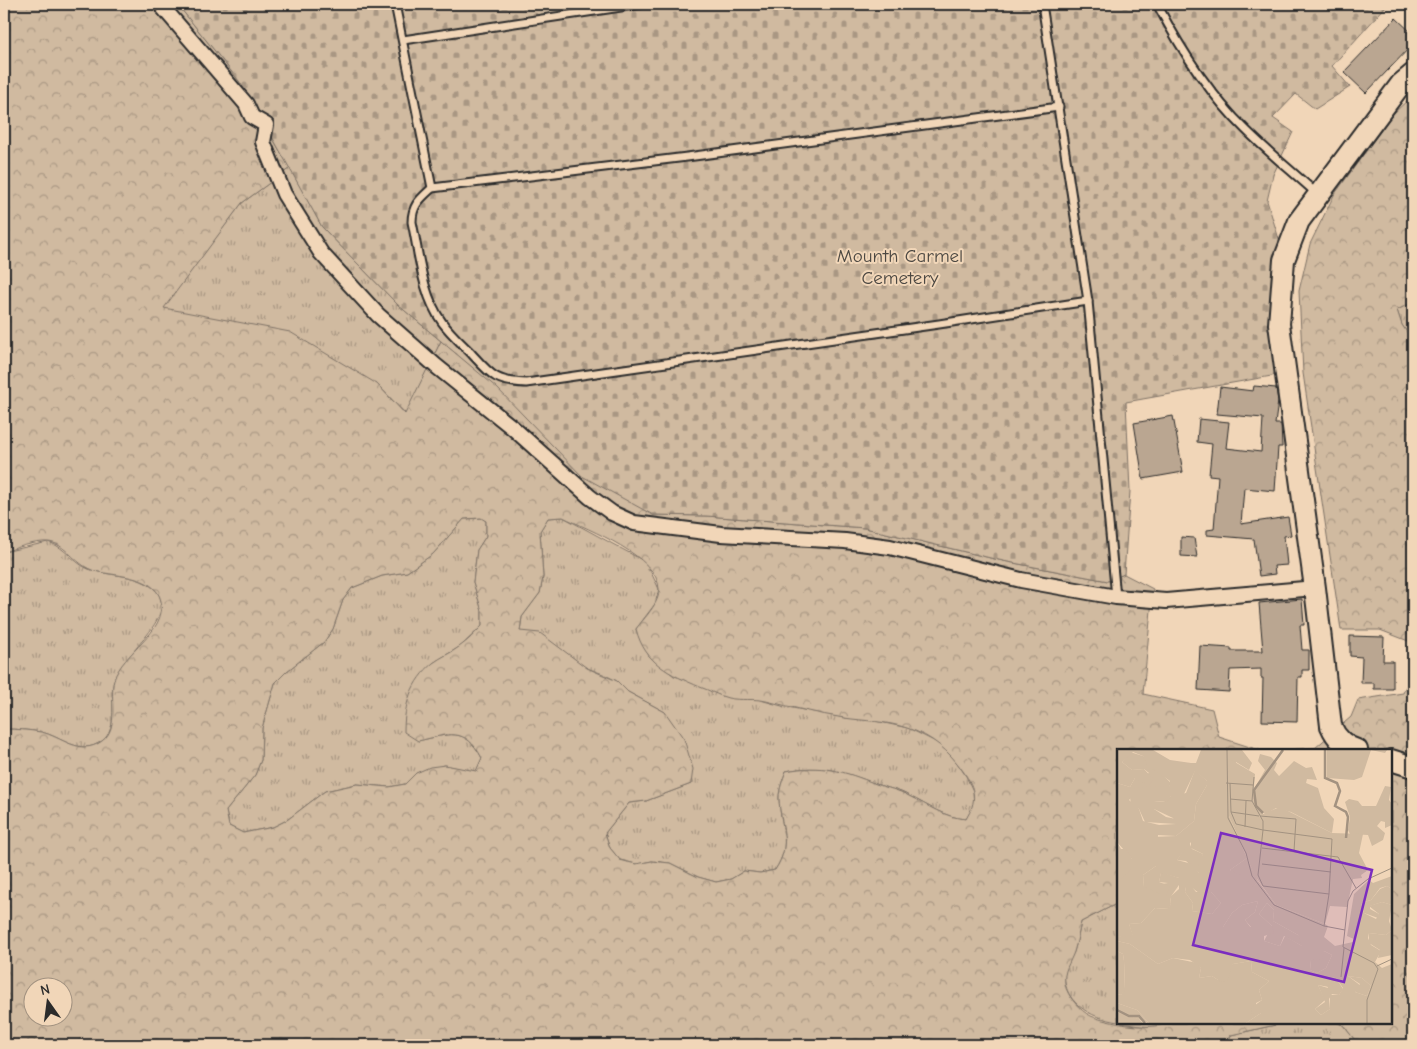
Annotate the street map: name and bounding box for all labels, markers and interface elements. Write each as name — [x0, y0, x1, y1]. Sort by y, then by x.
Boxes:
park label: Mounth Carmel Cemetery — [837, 245, 963, 289]
inset map — [1117, 749, 1392, 1024]
north arrow — [22, 976, 72, 1026]
text: N — [38, 981, 51, 999]

